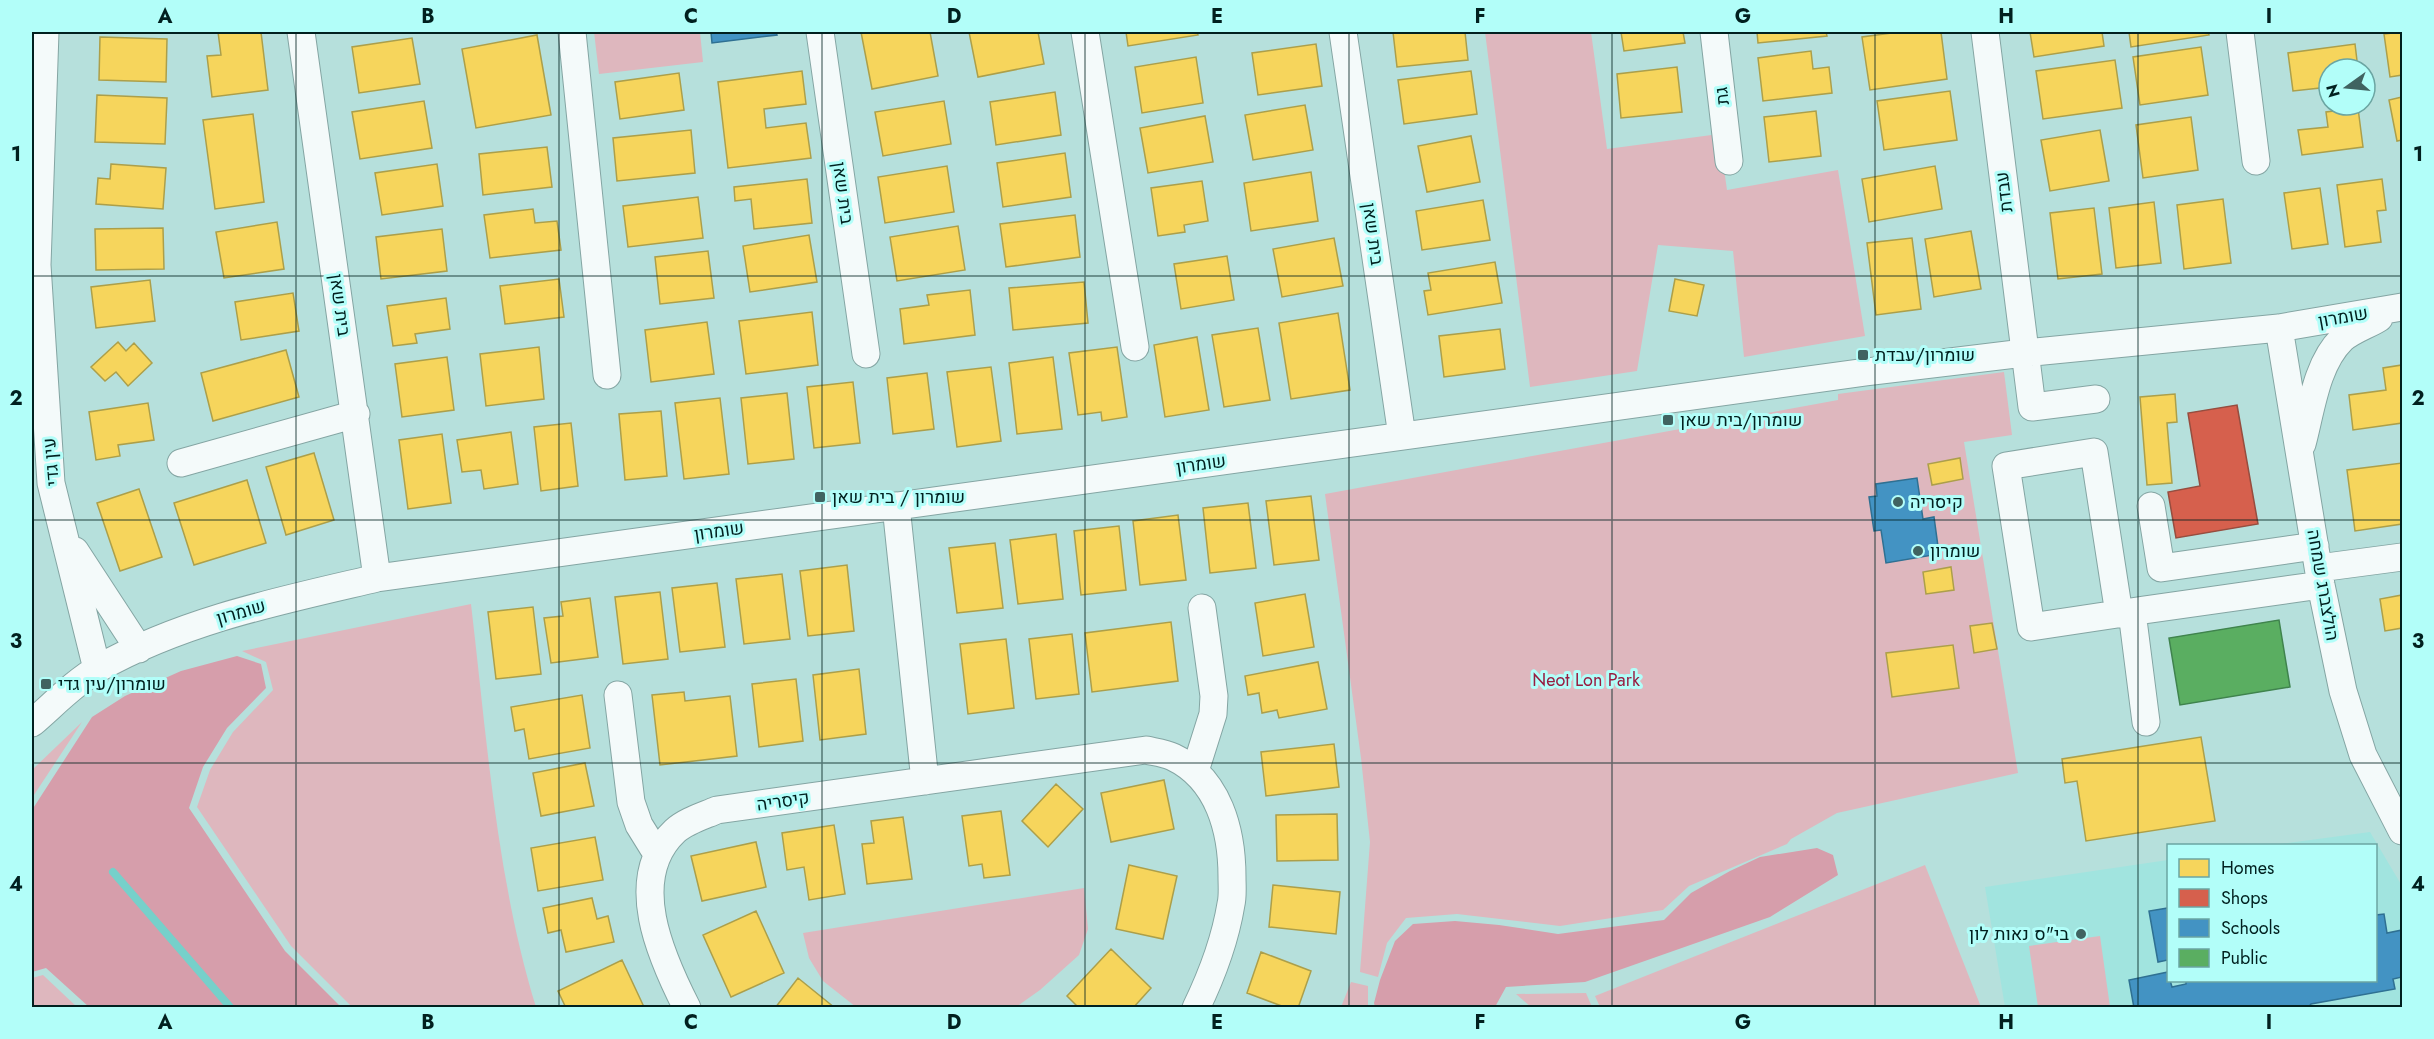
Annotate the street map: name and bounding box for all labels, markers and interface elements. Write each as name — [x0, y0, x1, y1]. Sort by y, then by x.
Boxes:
text: A — [157, 2, 173, 31]
text: B — [421, 2, 435, 31]
text: C — [684, 2, 698, 31]
text: D — [947, 2, 961, 31]
text: E — [1211, 2, 1223, 31]
text: F — [1474, 2, 1486, 31]
text: G — [1735, 2, 1751, 31]
text: H — [1998, 2, 2014, 31]
text: I — [2266, 2, 2272, 31]
north arrow — [2317, 57, 2377, 117]
text: N — [2320, 82, 2346, 100]
street label: גת — [1708, 85, 1736, 107]
text: 1 — [11, 140, 21, 169]
text: 1 — [2413, 140, 2423, 169]
street label: בית שאן — [826, 160, 860, 226]
street label: עבדת — [1989, 170, 2019, 214]
street label: בית שאן — [1356, 201, 1390, 267]
street label: בית שאן — [323, 272, 357, 338]
street label: שומרון — [2316, 300, 2370, 334]
place label: שומרון/עבדת — [1875, 342, 1975, 368]
marker: שומרון/עבדת — [1856, 348, 1870, 362]
text: 2 — [9, 384, 23, 413]
text: 2 — [2411, 384, 2425, 413]
place label: שומרון/בית שאן — [1680, 407, 1802, 433]
marker: שומרון/בית שאן — [1661, 413, 1675, 427]
street label: עין גדי — [36, 437, 66, 487]
street label: שומרון — [1174, 448, 1228, 480]
place label: שומרון / בית שאן — [832, 484, 965, 510]
place label: קיסריה — [1910, 489, 1963, 515]
marker: שומרון / בית שאן — [813, 490, 827, 504]
marker: קיסריה — [1891, 495, 1905, 509]
street label: שומרון — [692, 515, 746, 547]
street label: הולצברג שמחה — [2300, 527, 2346, 643]
place label: שומרון — [1930, 538, 1980, 564]
marker: שומרון — [1911, 544, 1925, 558]
street label: שומרון — [213, 593, 269, 631]
text: 3 — [10, 627, 22, 656]
text: 3 — [2412, 627, 2424, 656]
park label: Neot Lon Park — [1532, 667, 1640, 693]
place label: שומרון/עין גדי — [58, 671, 166, 697]
marker: שומרון/עין גדי — [39, 677, 53, 691]
street label: קיסריה — [755, 784, 811, 818]
legend — [2167, 844, 2377, 982]
text: Homes — [2221, 855, 2274, 881]
text: 4 — [9, 870, 23, 899]
text: 4 — [2411, 870, 2425, 899]
text: Shops — [2221, 885, 2268, 911]
text: Schools — [2221, 915, 2280, 941]
place label: בי"ס נאות לון — [1969, 921, 2070, 947]
marker: בי"ס נאות לון — [2074, 927, 2088, 941]
text: Public — [2221, 945, 2268, 971]
text: A — [157, 1008, 173, 1037]
text: B — [421, 1008, 435, 1037]
text: C — [684, 1008, 698, 1037]
text: D — [947, 1008, 961, 1037]
text: E — [1211, 1008, 1223, 1037]
text: F — [1474, 1008, 1486, 1037]
text: G — [1735, 1008, 1751, 1037]
text: H — [1998, 1008, 2014, 1037]
text: I — [2266, 1008, 2272, 1037]

